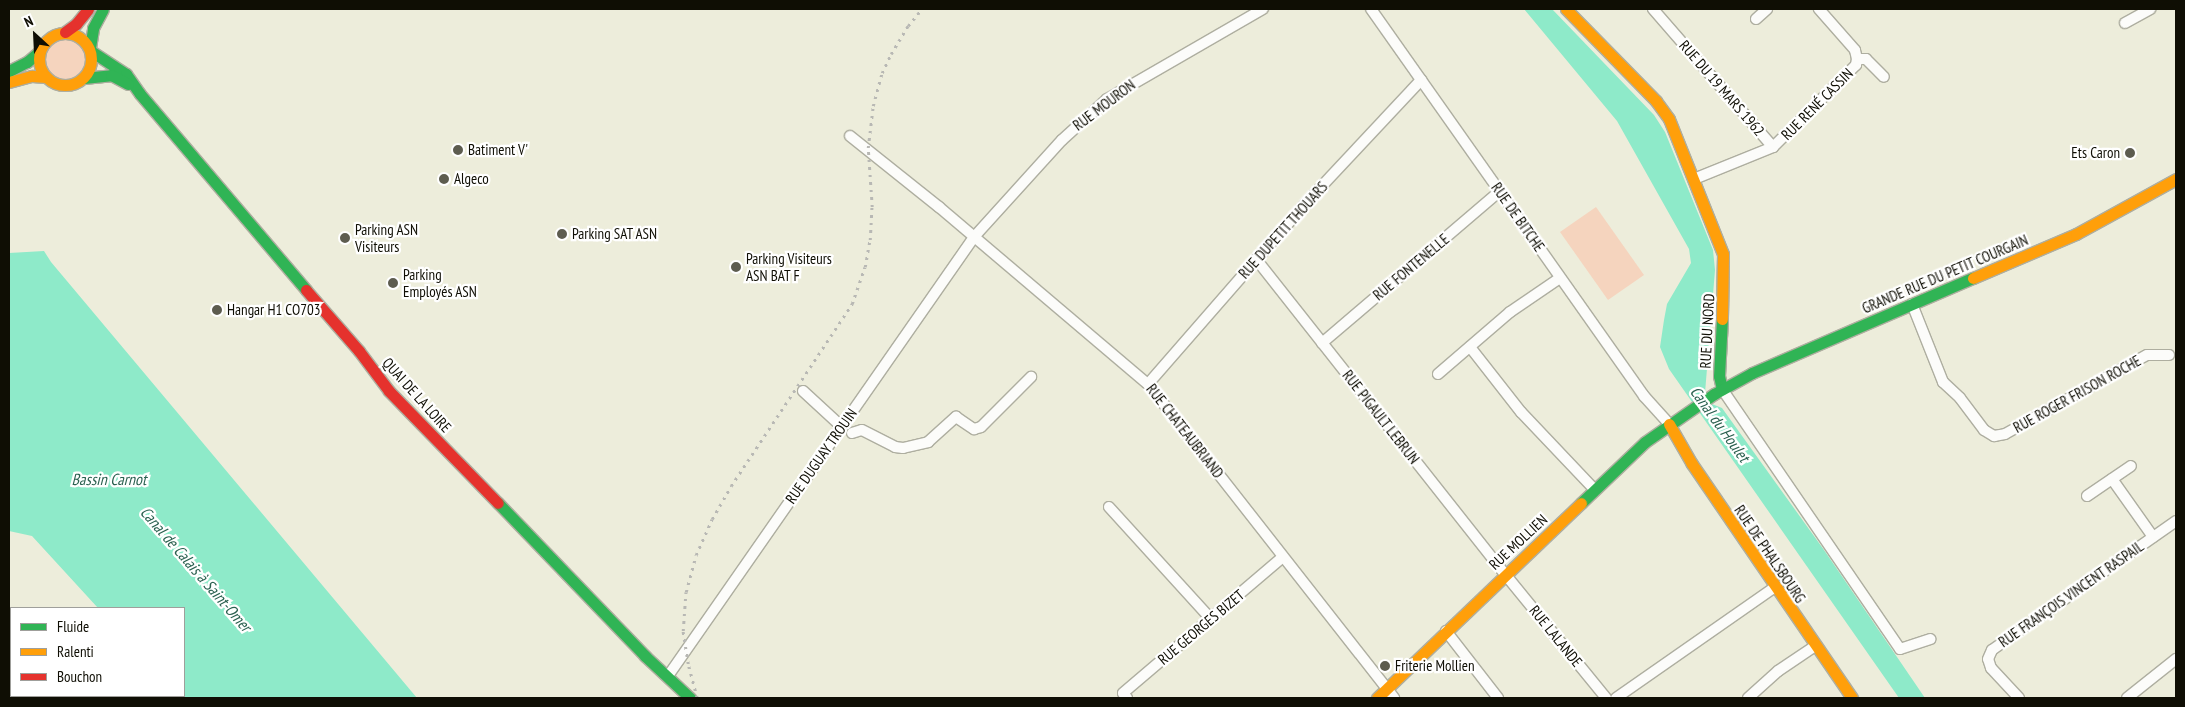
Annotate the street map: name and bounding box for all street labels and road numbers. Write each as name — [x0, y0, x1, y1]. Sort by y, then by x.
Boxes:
street label: RUE DU 19 MARS 1962 — [1676, 37, 1768, 139]
street label: RUE RENÉ CASSIN — [1777, 64, 1857, 144]
street label: RUE MOURON — [1069, 76, 1139, 134]
street label: RUE DUPETIT THOUARS — [1234, 177, 1332, 283]
street label: RUE DE BITCHE — [1488, 179, 1548, 255]
street label: RUE FONTENELLE — [1369, 230, 1453, 304]
street label: GRANDE RUE DU PETIT COURGAIN — [1859, 231, 2031, 317]
street label: RUE DU NORD — [1696, 293, 1718, 369]
street label: RUE ROGER FRISON ROCHE — [2010, 351, 2144, 437]
street label: QUAI DE LA LOIRE — [379, 354, 455, 436]
street label: RUE PIGAULT LEBRUN — [1339, 366, 1423, 468]
street label: RUE CHATEAUBRIAND — [1143, 380, 1227, 482]
street label: RUE DUGUAY TROUIN — [781, 405, 861, 507]
street label: RUE DE PHALSBOURG — [1731, 502, 1809, 606]
street label: RUE MOLLIEN — [1485, 511, 1551, 573]
street label: RUE FRANÇOIS VINCENT RASPAIL — [1995, 537, 2147, 651]
street label: RUE GEORGES BIZET — [1154, 586, 1248, 668]
street label: RUE LALANDE — [1526, 602, 1586, 670]

